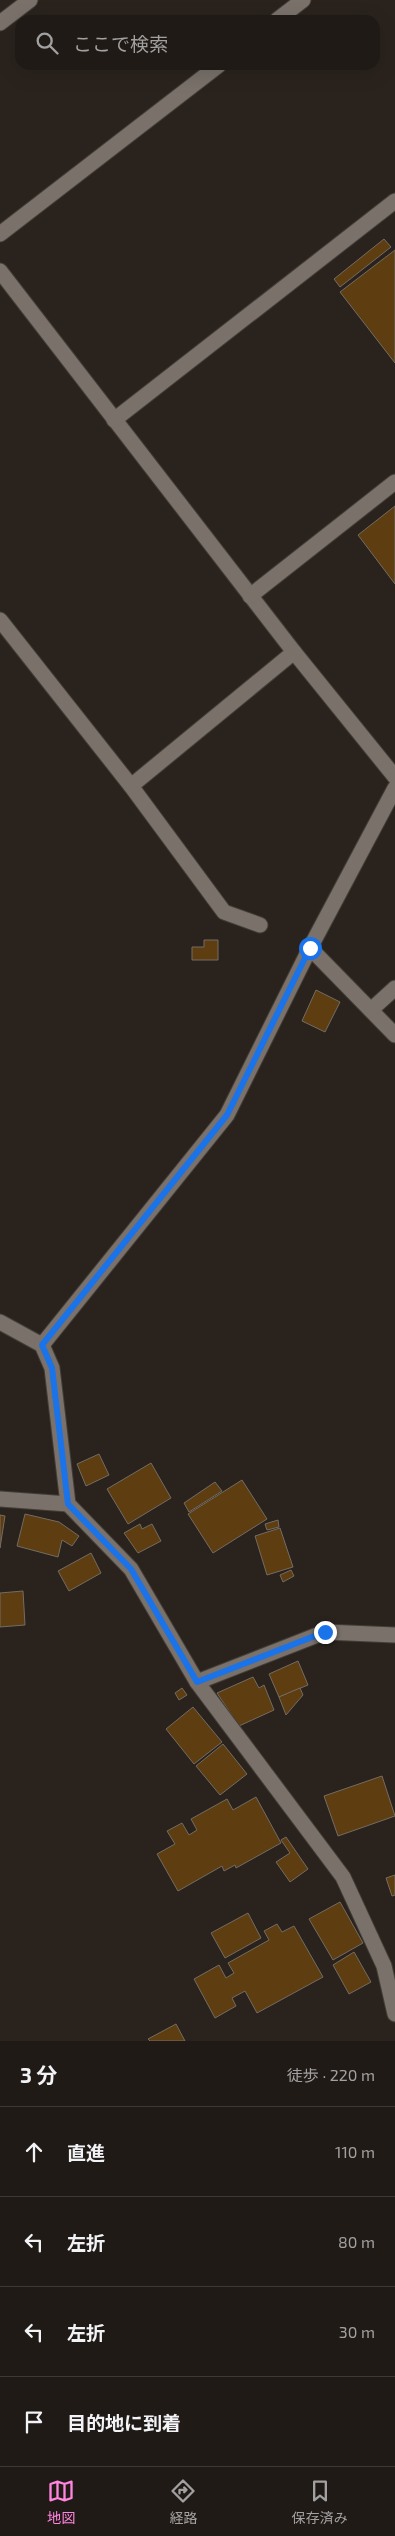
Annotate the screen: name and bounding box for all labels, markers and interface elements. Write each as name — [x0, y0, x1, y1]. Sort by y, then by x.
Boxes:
search box — [15, 15, 380, 70]
icon: search — [33, 29, 61, 57]
text: ここで検索 — [73, 32, 168, 55]
route start — [299, 937, 322, 960]
route end — [314, 1621, 337, 1644]
text: 3 分 — [20, 2062, 57, 2087]
text: 徒歩 · 220 m — [287, 2065, 375, 2084]
icon: ahead — [20, 2138, 48, 2166]
text: 直進 — [67, 2141, 105, 2164]
text: 110 m — [335, 2142, 375, 2161]
icon: left — [20, 2228, 48, 2256]
text: 左折 — [67, 2231, 105, 2254]
text: 80 m — [338, 2232, 375, 2251]
icon: left — [20, 2318, 48, 2346]
text: 左折 — [67, 2321, 105, 2344]
text: 30 m — [339, 2322, 375, 2341]
icon: arrive — [20, 2408, 48, 2436]
text: 目的地に到着 — [67, 2411, 181, 2434]
tab: 地図 — [47, 2477, 75, 2527]
tab: 経路 — [169, 2477, 197, 2527]
tab: 保存済み — [292, 2477, 348, 2527]

